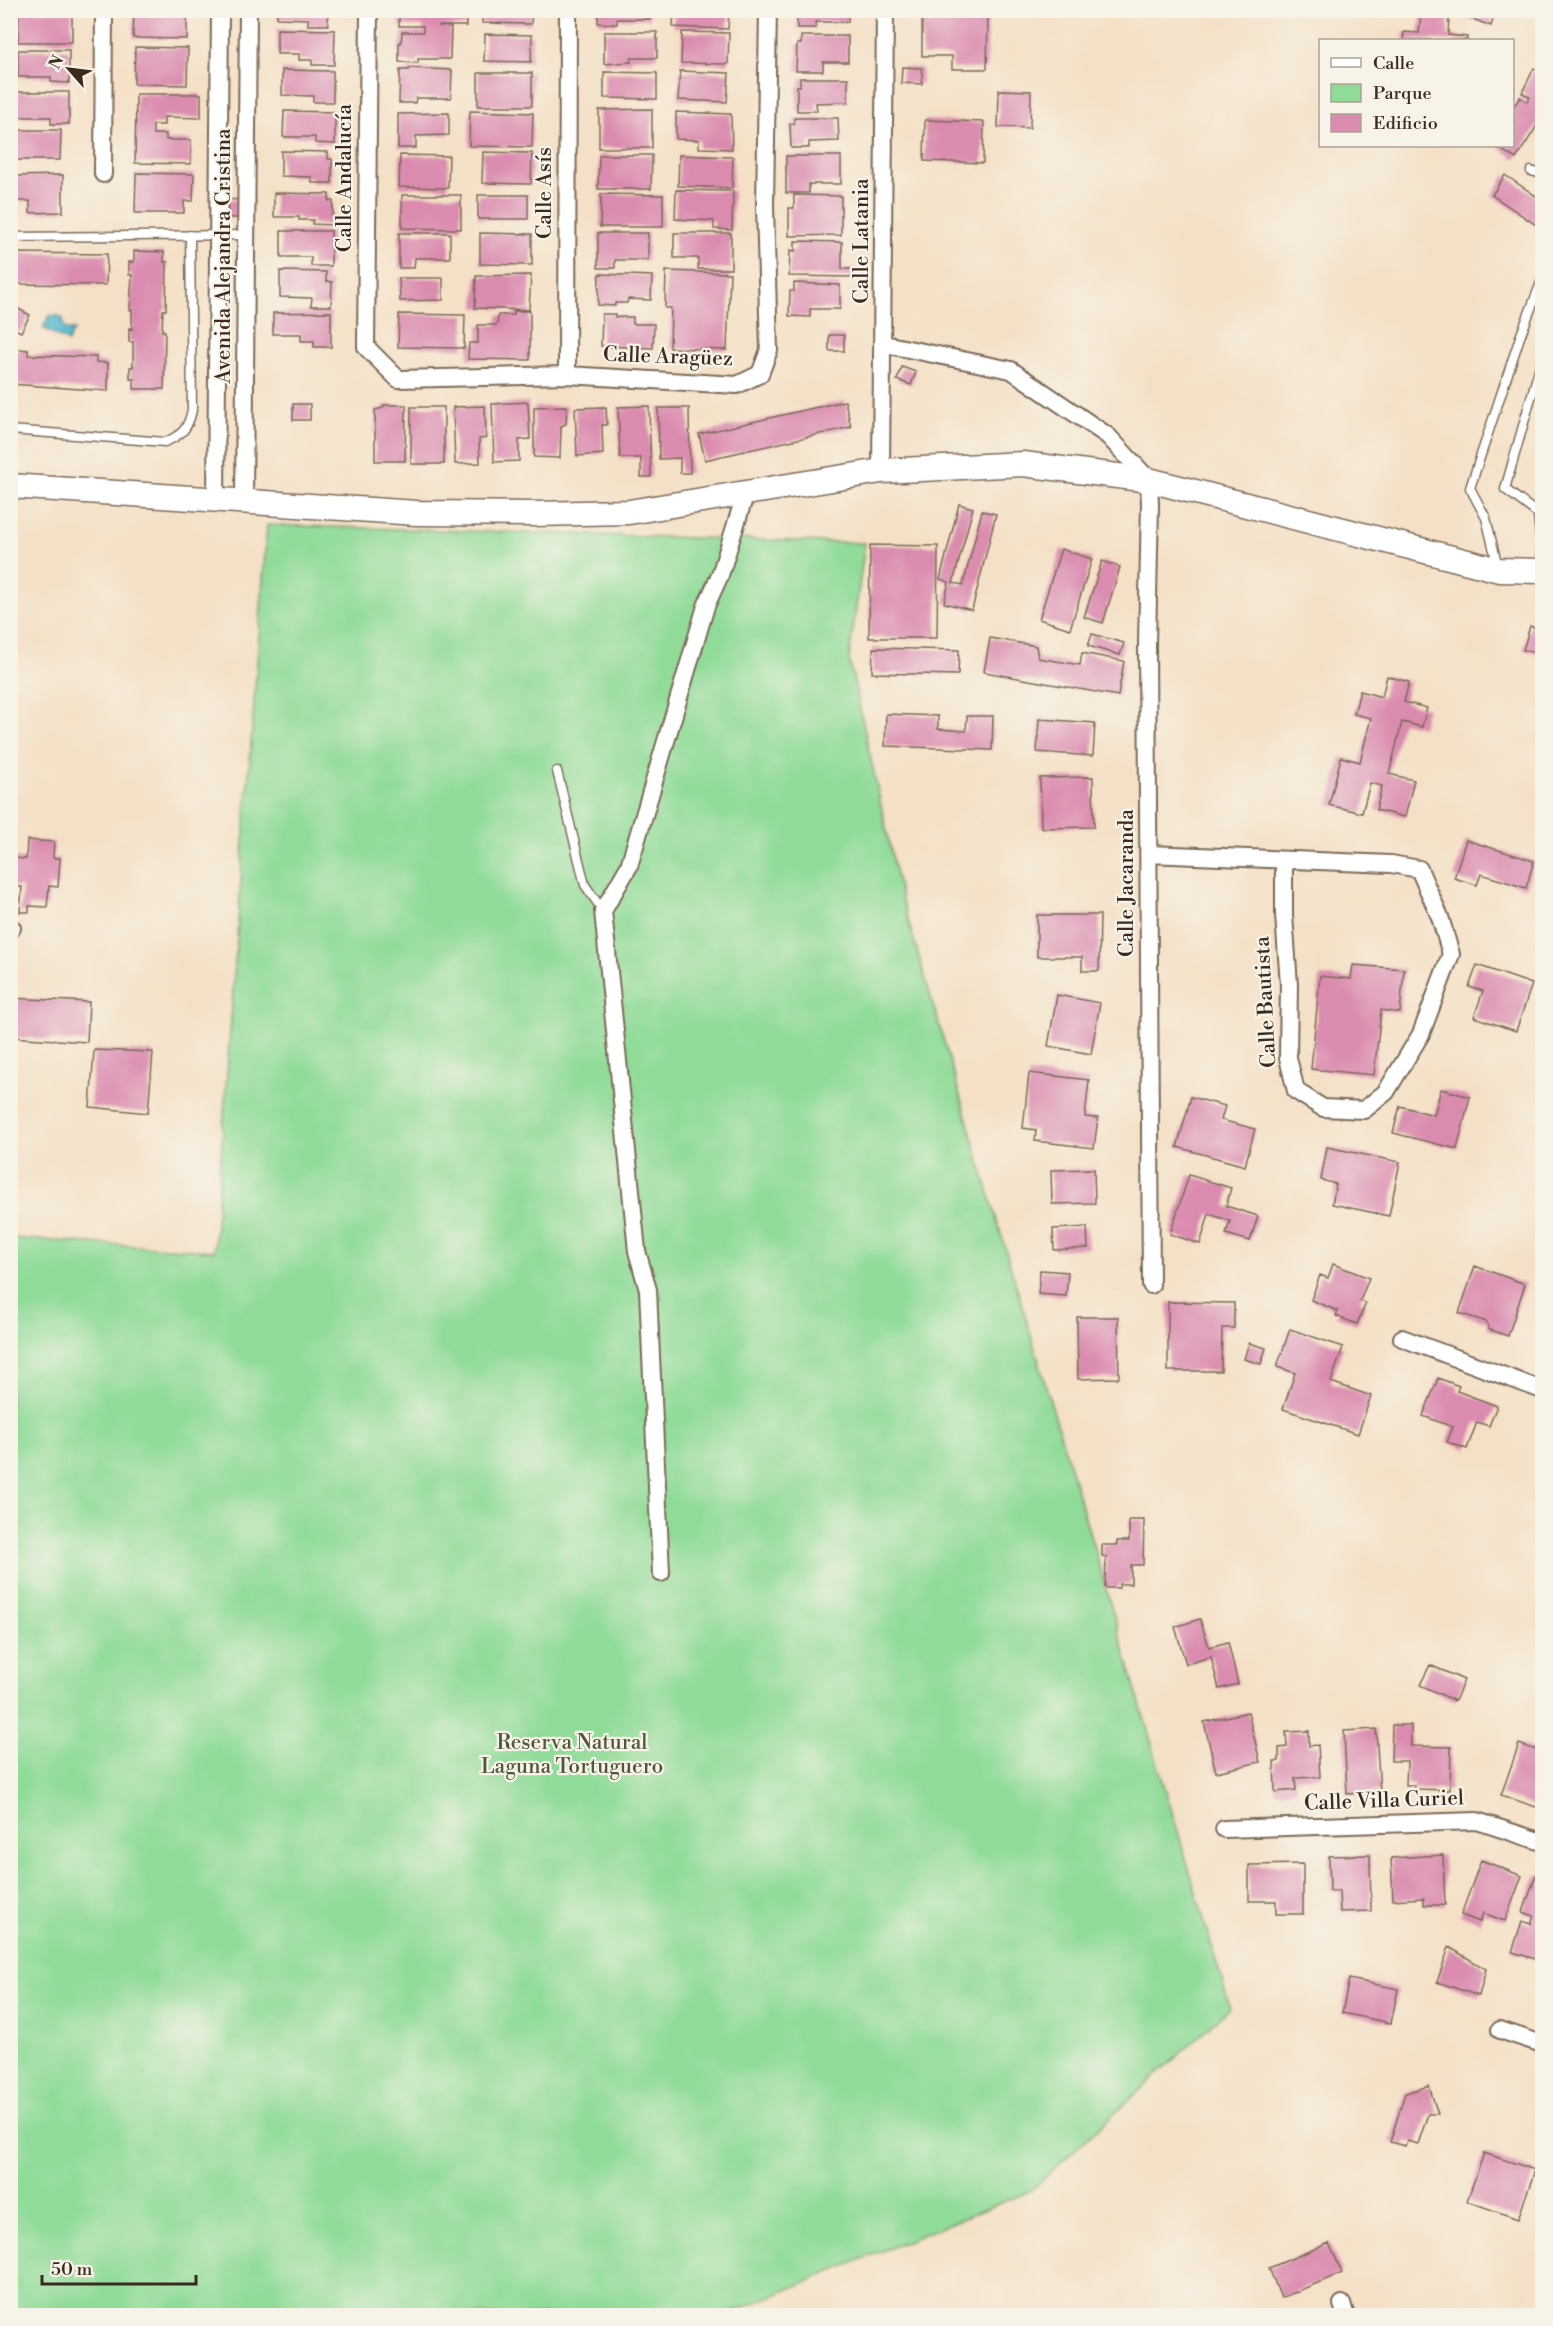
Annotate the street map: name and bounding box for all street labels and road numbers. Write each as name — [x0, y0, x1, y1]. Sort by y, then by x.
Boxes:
street label: Calle Andalucía — [332, 104, 358, 252]
street label: Avenida Alejandra Cristina — [211, 128, 237, 385]
street label: Calle Asís — [532, 147, 558, 239]
street label: Calle Latania — [849, 178, 875, 304]
street label: Calle Aragüez — [603, 342, 733, 372]
street label: Calle Jacaranda — [1114, 809, 1140, 957]
street label: Calle Bautista — [1250, 935, 1282, 1069]
street label: Calle Villa Curiel — [1304, 1785, 1464, 1817]

